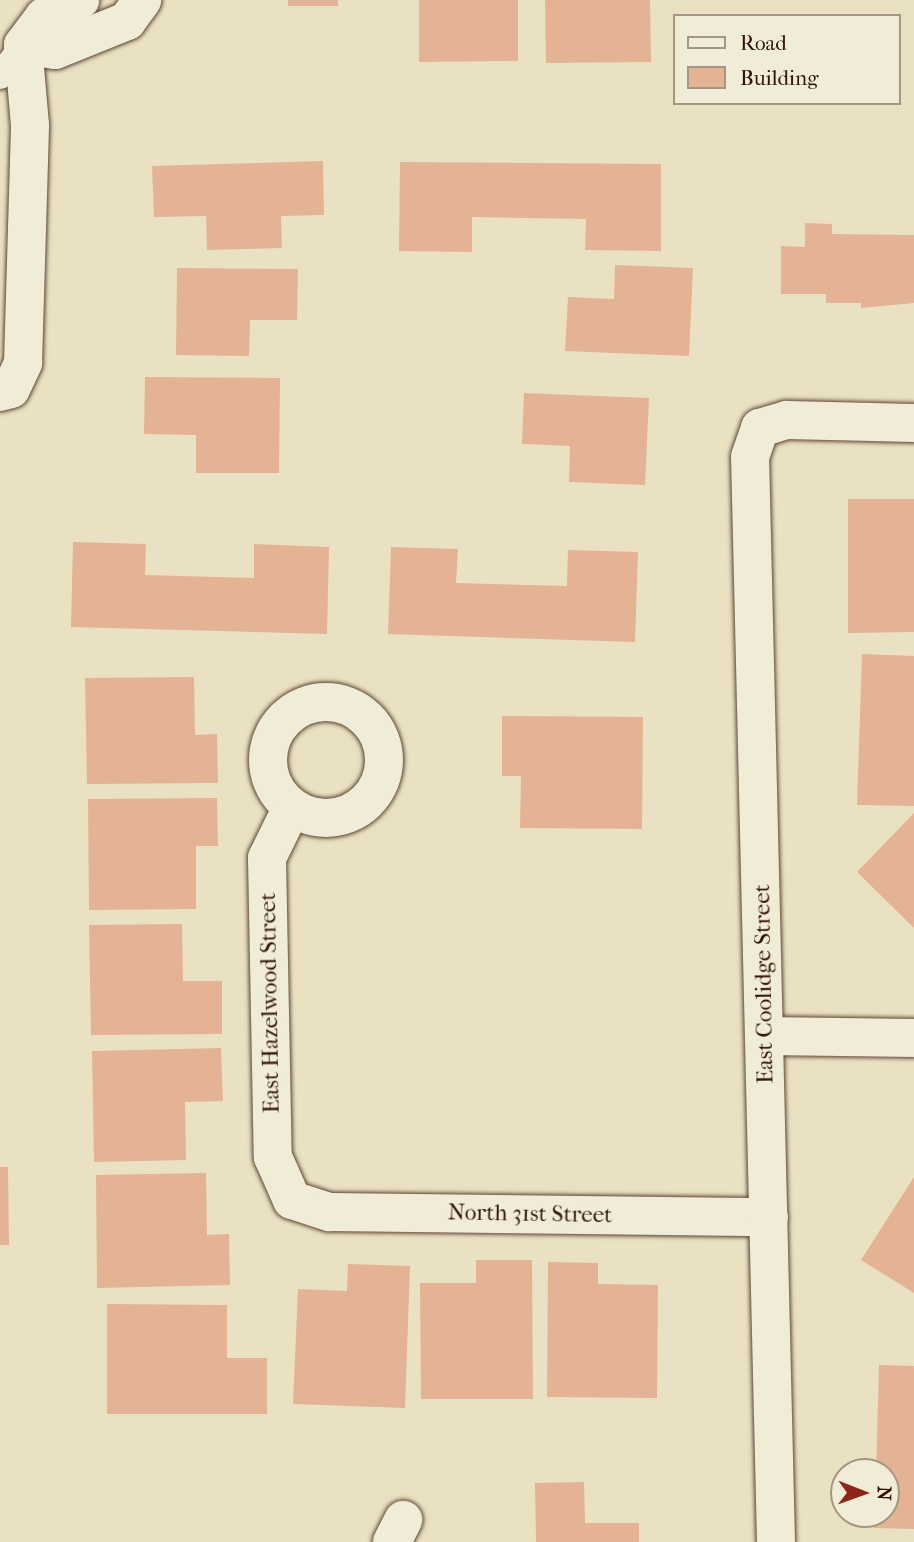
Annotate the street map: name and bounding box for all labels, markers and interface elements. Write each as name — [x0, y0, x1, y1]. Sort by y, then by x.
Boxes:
legend — [673, 14, 900, 105]
text: Road — [740, 31, 787, 55]
text: Building — [740, 66, 818, 90]
street label: East Coolidge Street — [748, 884, 780, 1084]
street label: East Hazelwood Street — [254, 892, 286, 1114]
street label: North 31st Street — [448, 1199, 612, 1229]
north arrow — [830, 1458, 900, 1528]
text: N — [873, 1486, 895, 1501]

